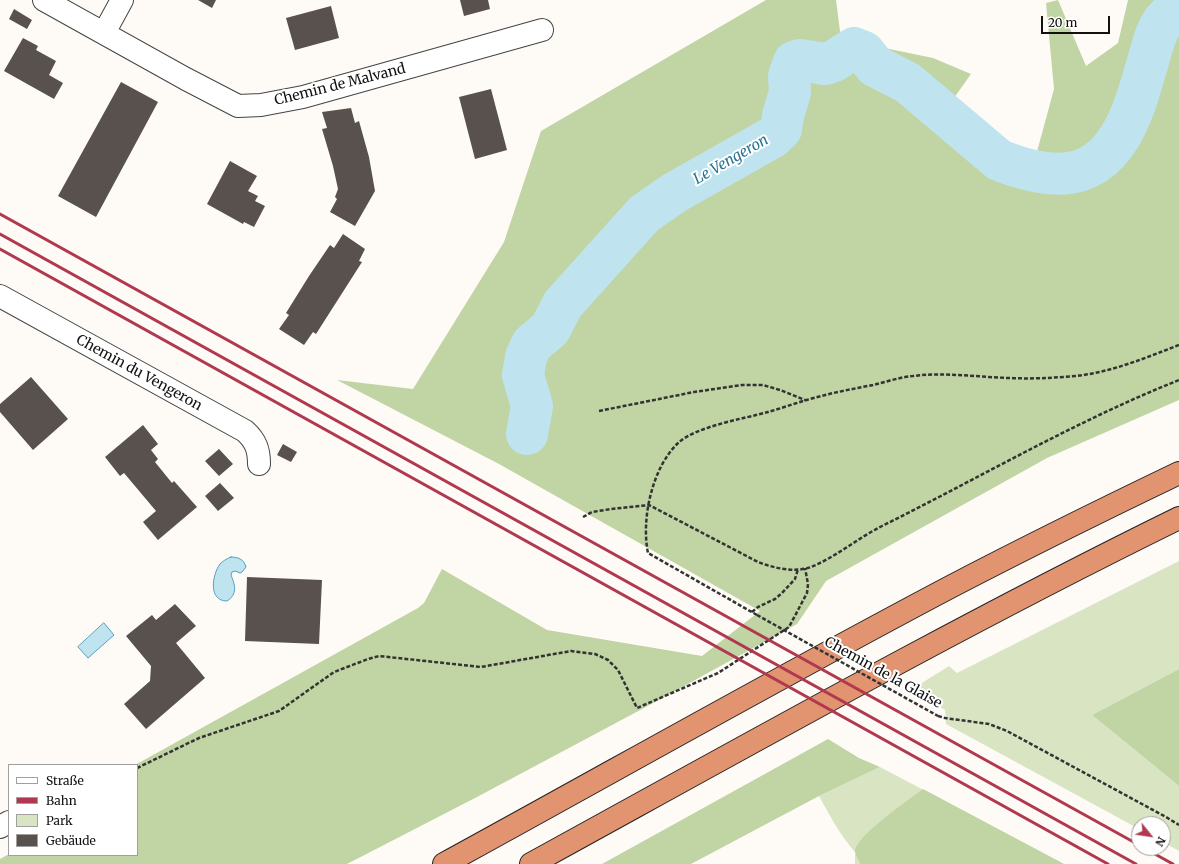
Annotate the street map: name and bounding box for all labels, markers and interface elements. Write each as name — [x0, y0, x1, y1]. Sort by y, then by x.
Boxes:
scale bar — [1043, 8, 1112, 34]
text: 20 m — [1048, 15, 1077, 30]
street label: Chemin de Malvand — [273, 61, 407, 109]
water label: Le Vengeron — [690, 131, 772, 189]
street label: Chemin du Vengeron — [73, 331, 205, 415]
street label: Chemin de la Glaise — [821, 634, 945, 712]
legend — [8, 764, 138, 856]
text: Straße — [46, 773, 84, 788]
text: Bahn — [46, 793, 77, 808]
text: Park — [46, 813, 73, 828]
north arrow — [1131, 816, 1171, 856]
text: Gebäude — [46, 833, 96, 848]
text: N — [1152, 834, 1169, 849]

